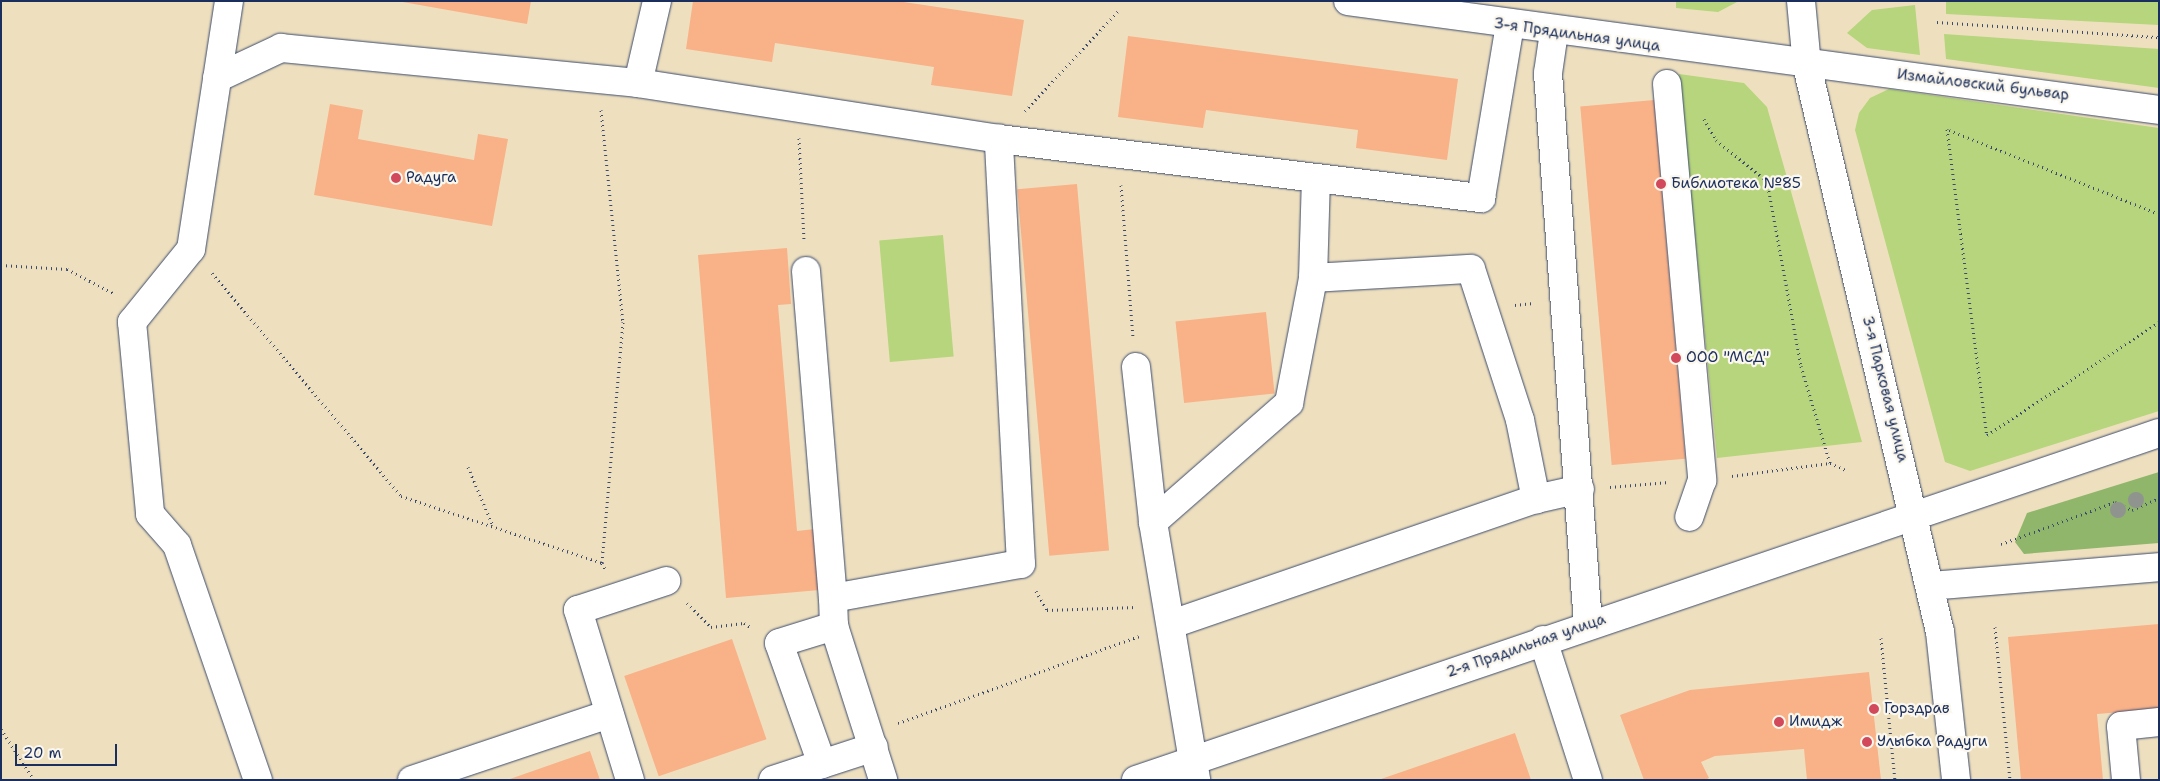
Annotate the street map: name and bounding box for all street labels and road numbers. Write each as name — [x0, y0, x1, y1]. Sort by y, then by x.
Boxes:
street label: 3-я Прядильная улица — [1492, 14, 1662, 56]
street label: Измайловский бульвар — [1896, 66, 2070, 104]
street label: 3-я Парковая улица — [1858, 314, 1912, 464]
street label: 2-я Прядильная улица — [1444, 610, 1608, 682]

